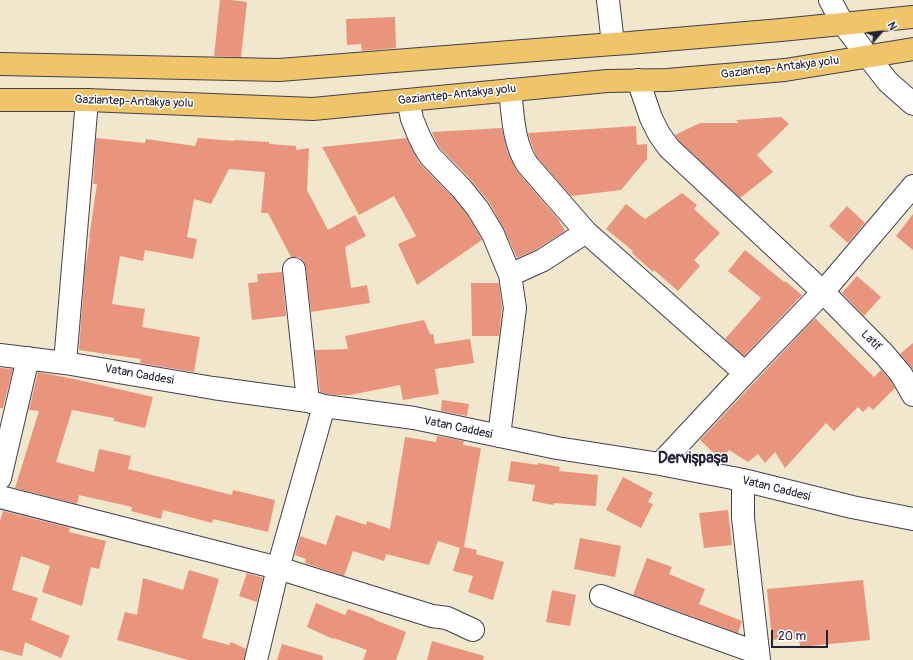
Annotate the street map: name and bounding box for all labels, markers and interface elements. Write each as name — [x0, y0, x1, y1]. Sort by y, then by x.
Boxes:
north arrow — [861, 12, 901, 52]
text: N — [885, 20, 900, 32]
street label: Gaziantep-Antakya yolu — [720, 54, 840, 82]
street label: Gaziantep-Antakya yolu — [397, 82, 517, 108]
street label: Gaziantep-Antakya yolu — [74, 93, 194, 111]
street label: Latif — [857, 327, 885, 355]
street label: Vatan Caddesi — [103, 362, 175, 388]
street label: Vatan Caddesi — [422, 414, 494, 442]
district label: Dervişpaşa — [658, 449, 728, 469]
street label: Vatan Caddesi — [740, 474, 812, 504]
scale bar — [773, 622, 830, 648]
text: 20 m — [778, 629, 806, 644]

